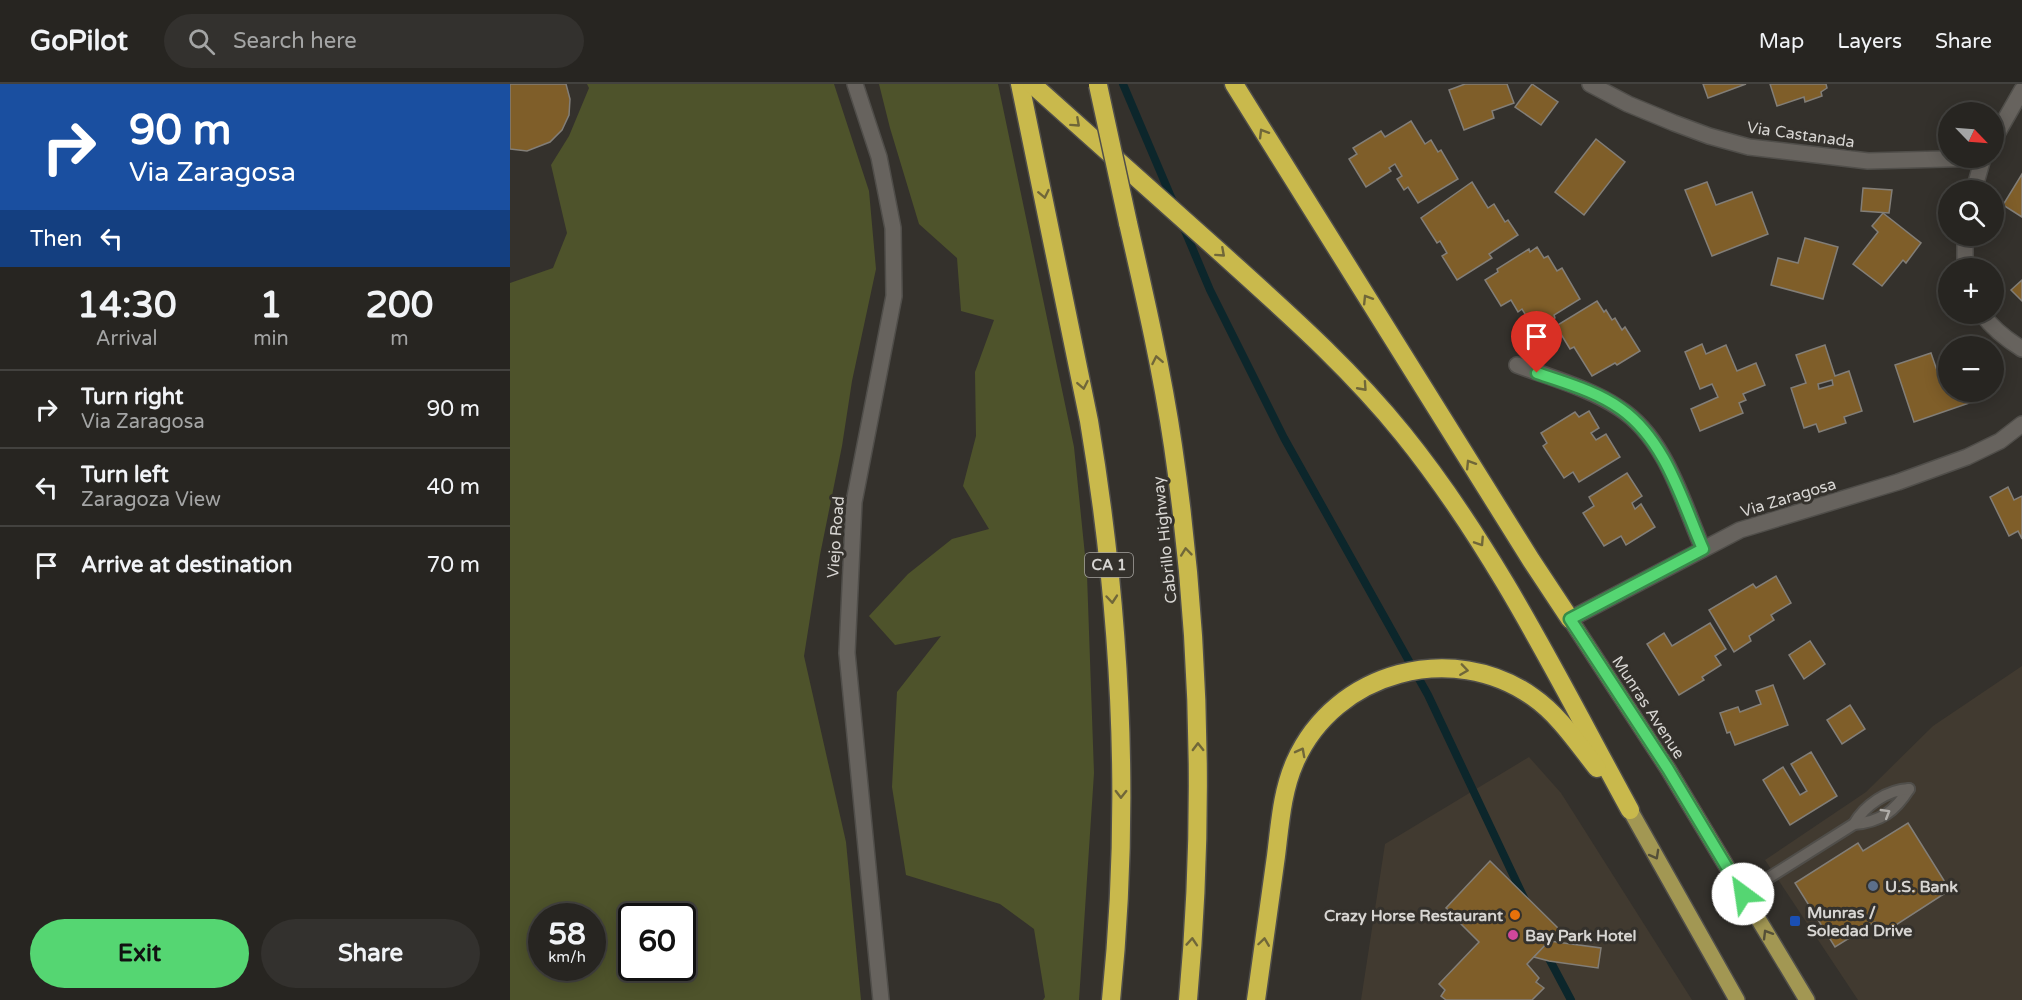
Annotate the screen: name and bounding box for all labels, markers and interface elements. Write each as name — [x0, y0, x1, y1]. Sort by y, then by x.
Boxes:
search box — [164, 14, 584, 68]
text: GoPilot — [30, 24, 128, 58]
icon: search — [185, 25, 218, 58]
text: Search here — [233, 28, 357, 54]
text: Map — [1759, 29, 1804, 54]
text: Layers — [1837, 29, 1902, 54]
text: Share — [1935, 29, 1992, 54]
north arrow — [1938, 102, 2004, 168]
map controls — [1938, 102, 2004, 402]
text: 90 m — [129, 105, 231, 156]
icon: right — [30, 108, 108, 186]
one-way arrow — [1069, 116, 1080, 127]
street label: Via Castanada — [1746, 118, 1856, 152]
one-way arrow — [1259, 129, 1271, 139]
text: Via Zaragosa — [129, 156, 296, 189]
button: search — [1938, 180, 2004, 246]
one-way arrow — [1037, 189, 1050, 199]
icon: left — [95, 222, 128, 255]
text: Then — [30, 226, 83, 252]
one-way arrow — [1214, 246, 1225, 257]
button: + — [1938, 258, 2004, 324]
text: 14:30 — [77, 284, 177, 327]
text: 1 — [260, 284, 282, 327]
text: 200 — [365, 284, 433, 327]
one-way arrow — [1363, 294, 1374, 305]
pin — [1511, 311, 1562, 373]
icon: arrive — [1520, 320, 1553, 353]
text: Arrival — [96, 327, 158, 351]
text: min — [253, 327, 289, 351]
text: m — [390, 327, 409, 351]
button: − — [1938, 336, 2004, 402]
one-way arrow — [1151, 355, 1164, 365]
one-way arrow — [1076, 380, 1089, 390]
one-way arrow — [1356, 380, 1367, 391]
text: Turn right — [81, 384, 183, 410]
icon: right — [30, 393, 63, 426]
text: 90 m — [426, 396, 480, 422]
text: Via Zaragosa — [81, 410, 205, 434]
one-way arrow — [1466, 460, 1478, 470]
text: Turn left — [81, 462, 169, 488]
icon: left — [30, 471, 63, 504]
text: 40 m — [426, 474, 480, 500]
street label: Via Zaragosa — [1738, 474, 1839, 522]
street label: Cabrillo Highway — [1148, 475, 1182, 604]
text: Zaragoza View — [81, 488, 221, 512]
street label: Viejo Road — [823, 495, 849, 579]
one-way arrow — [1473, 536, 1484, 547]
one-way arrow — [1180, 548, 1193, 557]
icon: arrive — [30, 549, 63, 582]
text: Arrive at destination — [81, 552, 292, 578]
text: 70 m — [426, 552, 480, 578]
road number: CA 1 — [1085, 553, 1133, 577]
one-way arrow — [1106, 595, 1119, 604]
street label: Munras Avenue — [1607, 652, 1689, 763]
one-way arrow — [1459, 663, 1468, 675]
one-way arrow — [1192, 742, 1204, 751]
one-way arrow — [1294, 747, 1305, 758]
one-way arrow — [1115, 789, 1127, 798]
one-way arrow — [1880, 809, 1890, 821]
one-way arrow — [1648, 849, 1659, 860]
position arrow — [1711, 862, 1775, 926]
place label: U.S. Bank — [1885, 877, 1958, 897]
marker: U.S. Bank — [1866, 879, 1880, 893]
speed limit sign: 60 — [618, 903, 696, 981]
place label: Munras / Soledad Drive — [1807, 903, 1912, 941]
place label: Crazy Horse Restaurant — [1324, 906, 1504, 926]
marker: Crazy Horse Restaurant — [1508, 908, 1522, 922]
marker: Munras / Soledad Drive — [1788, 914, 1802, 928]
text: 58 — [548, 916, 586, 953]
button: Exit — [30, 919, 249, 988]
button: Share — [261, 919, 480, 988]
place label: Bay Park Hotel — [1525, 926, 1637, 946]
marker: Bay Park Hotel — [1506, 928, 1520, 942]
one-way arrow — [1762, 930, 1774, 940]
one-way arrow — [1186, 937, 1199, 946]
one-way arrow — [1258, 937, 1270, 947]
text: km/h — [548, 948, 586, 966]

